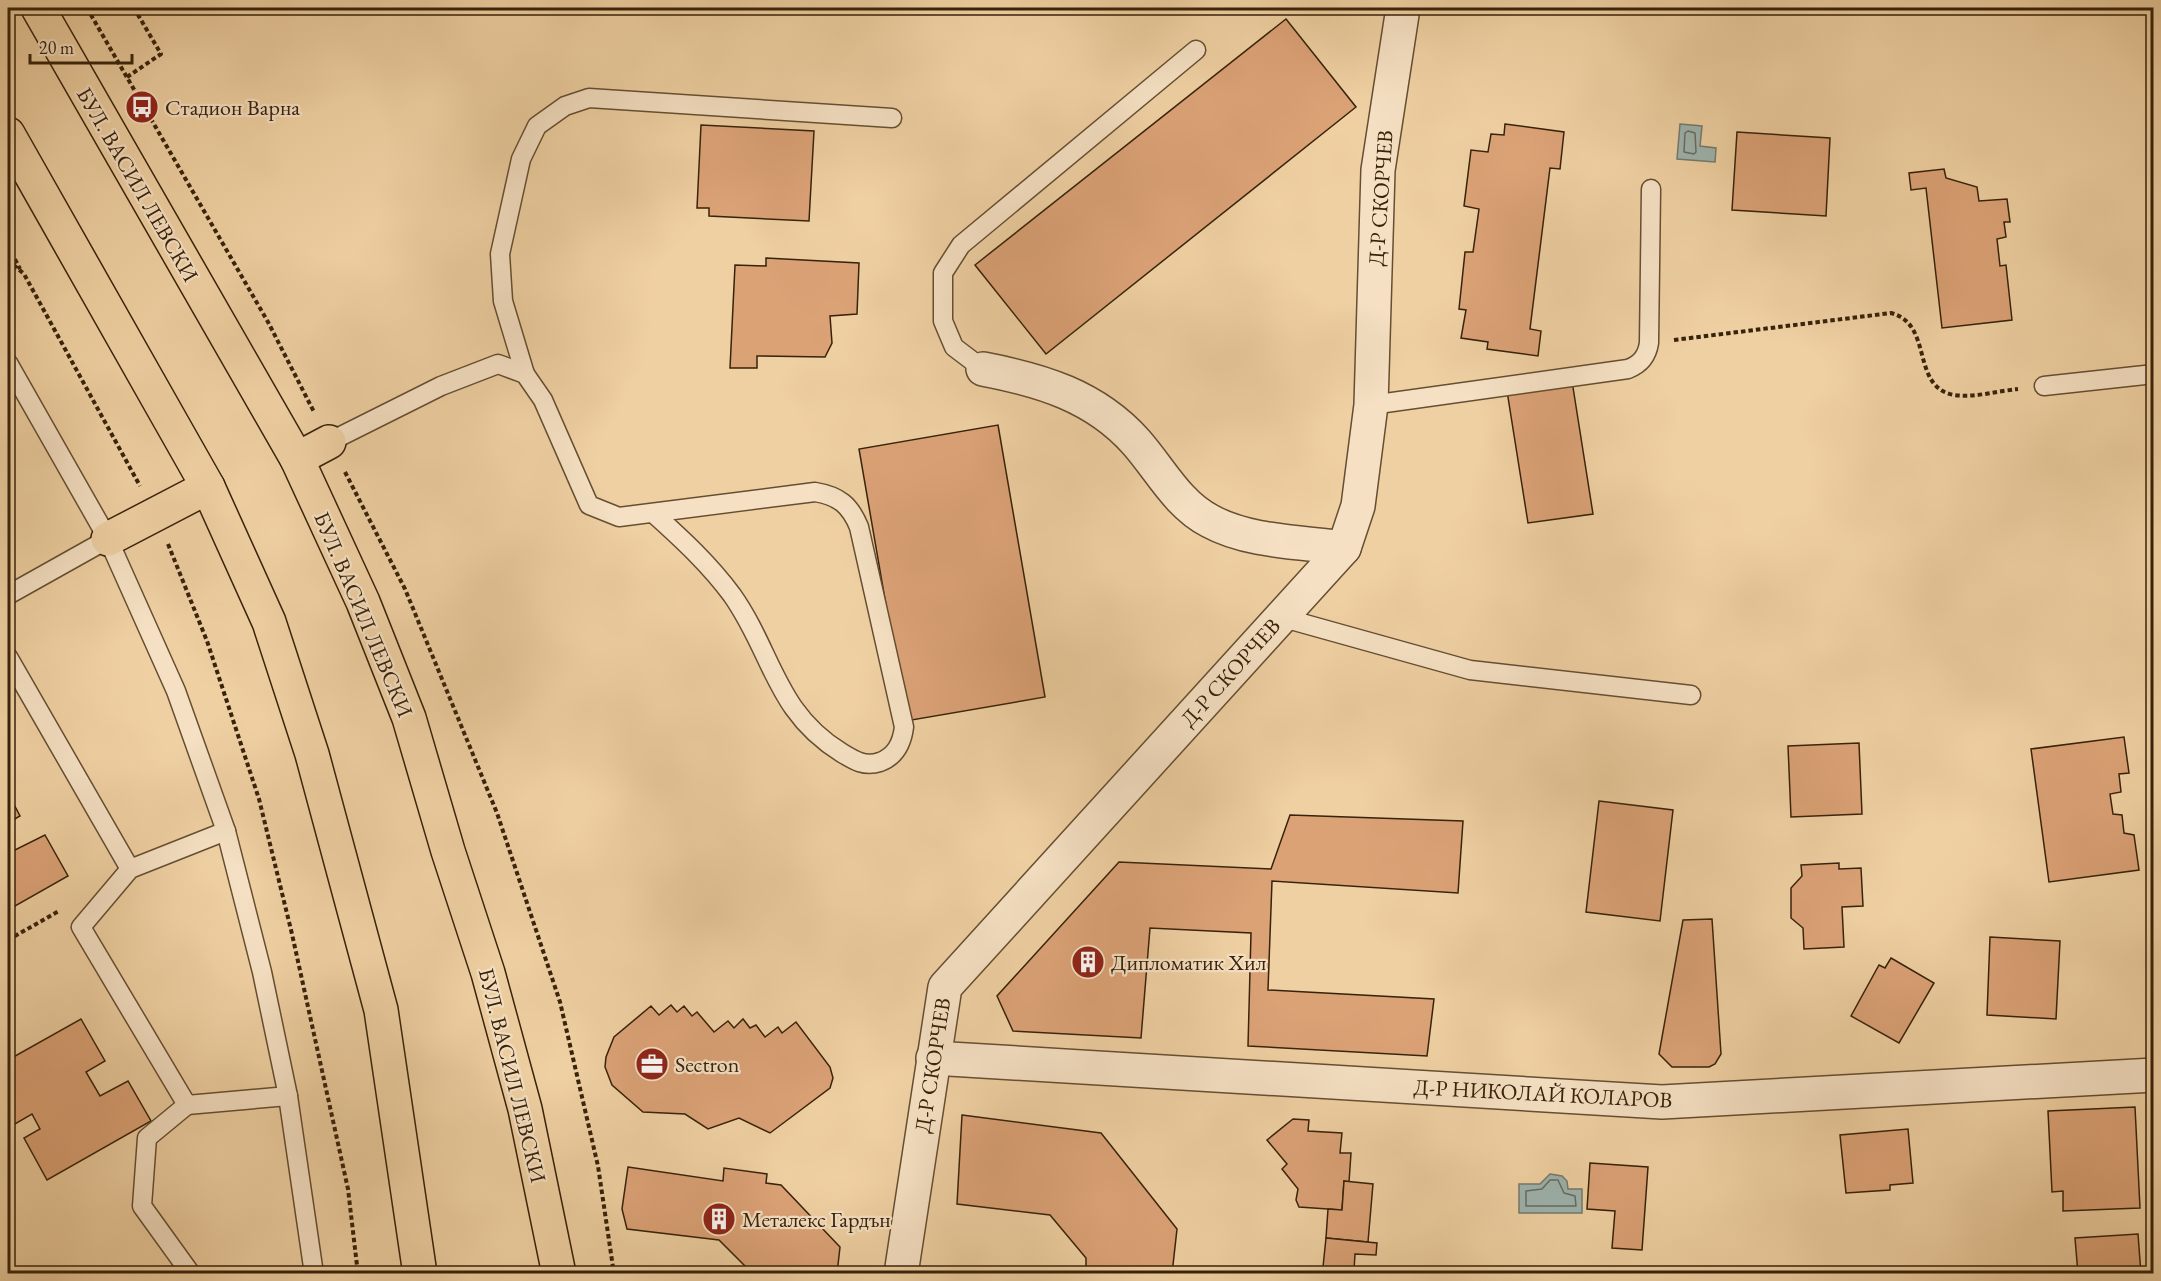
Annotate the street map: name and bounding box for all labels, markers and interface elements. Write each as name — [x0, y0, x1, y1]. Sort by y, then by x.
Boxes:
scale bar — [30, 27, 132, 65]
text: 20 m — [39, 36, 74, 59]
street label: БУЛ. ВАСИЛ ЛЕВСКИ — [70, 82, 205, 287]
bus stop icon: Стадион Варна — [124, 89, 160, 125]
place label: Стадион Варна — [165, 93, 300, 122]
street label: Д-Р СКОРЧЕВ — [1361, 129, 1400, 267]
street label: БУЛ. ВАСИЛ ЛЕВСКИ — [307, 507, 420, 721]
street label: Д-Р СКОРЧЕВ — [1174, 612, 1287, 733]
building icon: Дипломатик Хил — [1070, 944, 1106, 980]
place label: Дипломатик Хил — [1111, 948, 1267, 977]
street label: БУЛ. ВАСИЛ ЛЕВСКИ — [472, 965, 553, 1186]
street label: Д-Р СКОРЧЕВ — [908, 995, 957, 1135]
office icon: Sectron — [634, 1046, 670, 1082]
place label: Sectron — [675, 1050, 740, 1079]
street label: Д-Р НИКОЛАЙ КОЛАРОВ — [1413, 1072, 1673, 1115]
building icon: Металекс Гардън — [701, 1201, 737, 1237]
place label: Металекс Гардън — [742, 1205, 891, 1234]

